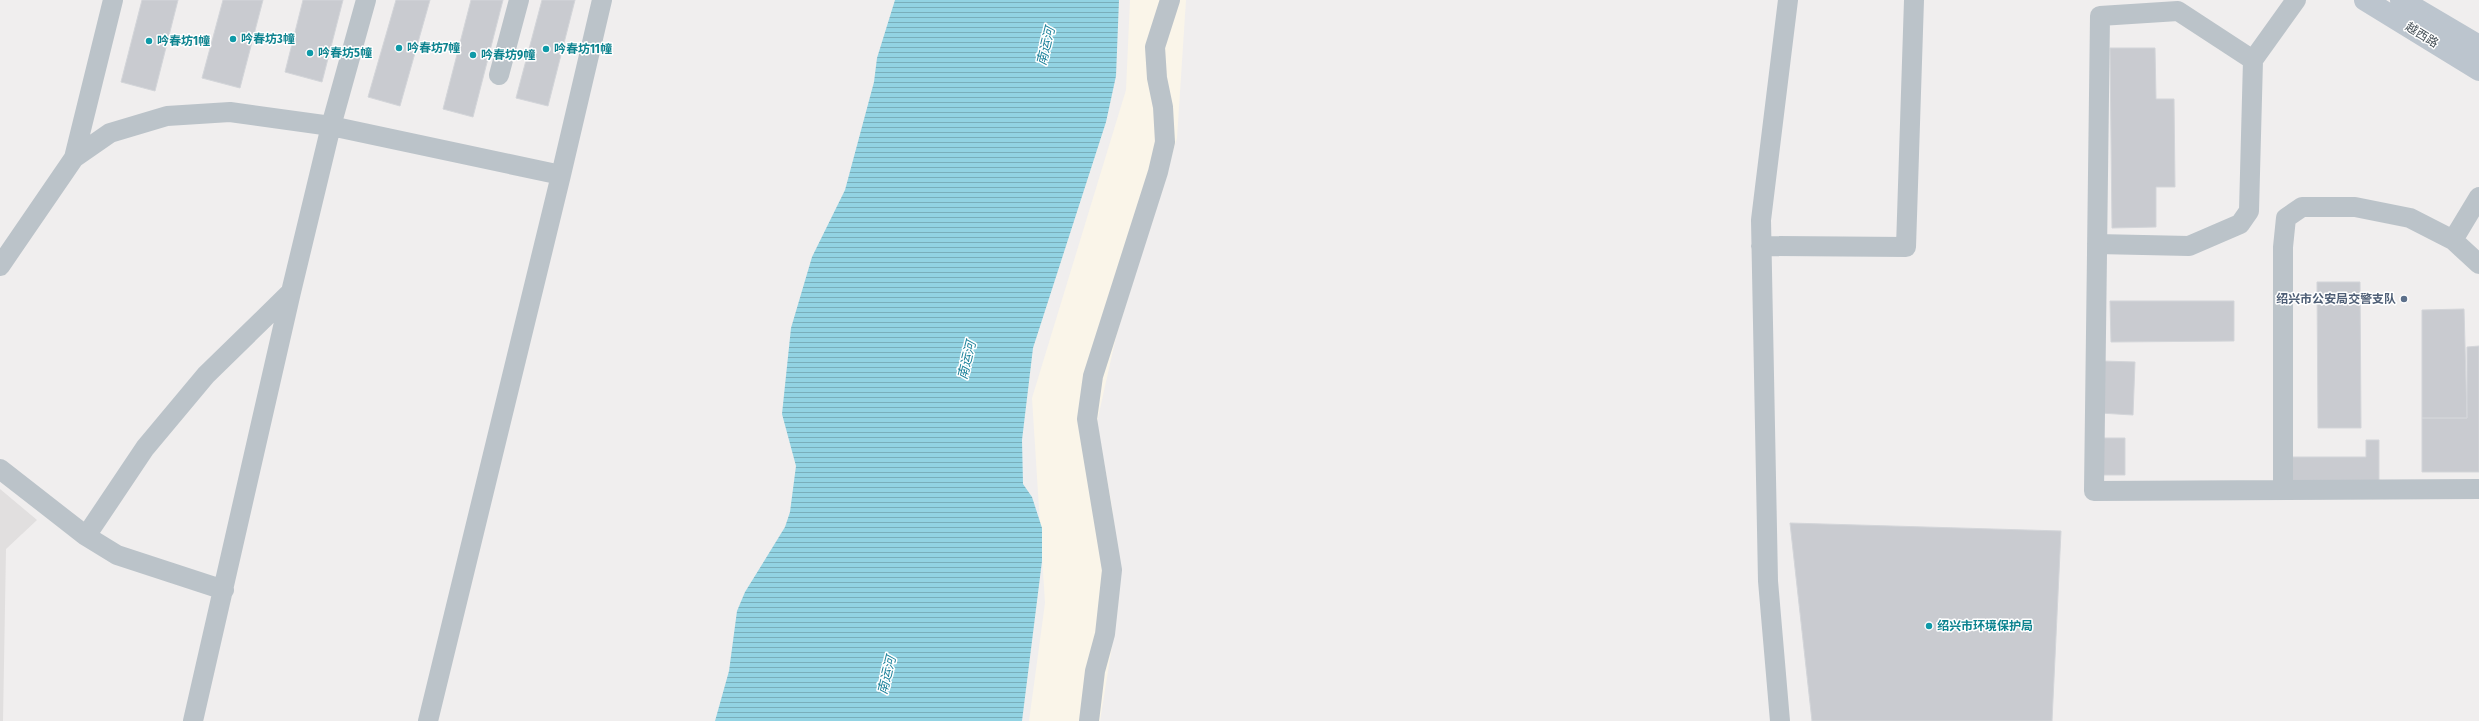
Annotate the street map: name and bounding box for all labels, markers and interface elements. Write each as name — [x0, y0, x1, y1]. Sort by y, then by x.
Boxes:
street label: 越西路 — [2403, 20, 2441, 50]
water label: 南运河 — [1033, 22, 1058, 67]
place label: 吟春坊3幢 — [241, 32, 295, 46]
place label: 吟春坊1幢 — [157, 34, 210, 48]
marker: 吟春坊3幢 — [228, 34, 238, 44]
marker: 吟春坊1幢 — [144, 36, 154, 46]
place label: 吟春坊7幢 — [407, 41, 460, 55]
place label: 吟春坊11幢 — [554, 42, 612, 56]
marker: 吟春坊7幢 — [394, 43, 404, 53]
marker: 吟春坊11幢 — [541, 44, 551, 54]
place label: 吟春坊5幢 — [318, 46, 372, 60]
marker: 吟春坊5幢 — [305, 48, 315, 58]
place label: 吟春坊9幢 — [481, 48, 535, 62]
marker: 吟春坊9幢 — [468, 50, 478, 60]
place label: 绍兴市公安局交警支队 — [2276, 292, 2396, 306]
marker: 绍兴市公安局交警支队 — [2399, 294, 2409, 304]
water label: 南运河 — [954, 336, 979, 381]
place label: 绍兴市环境保护局 — [1937, 619, 2033, 633]
marker: 绍兴市环境保护局 — [1924, 621, 1934, 631]
water label: 南运河 — [874, 651, 899, 696]

